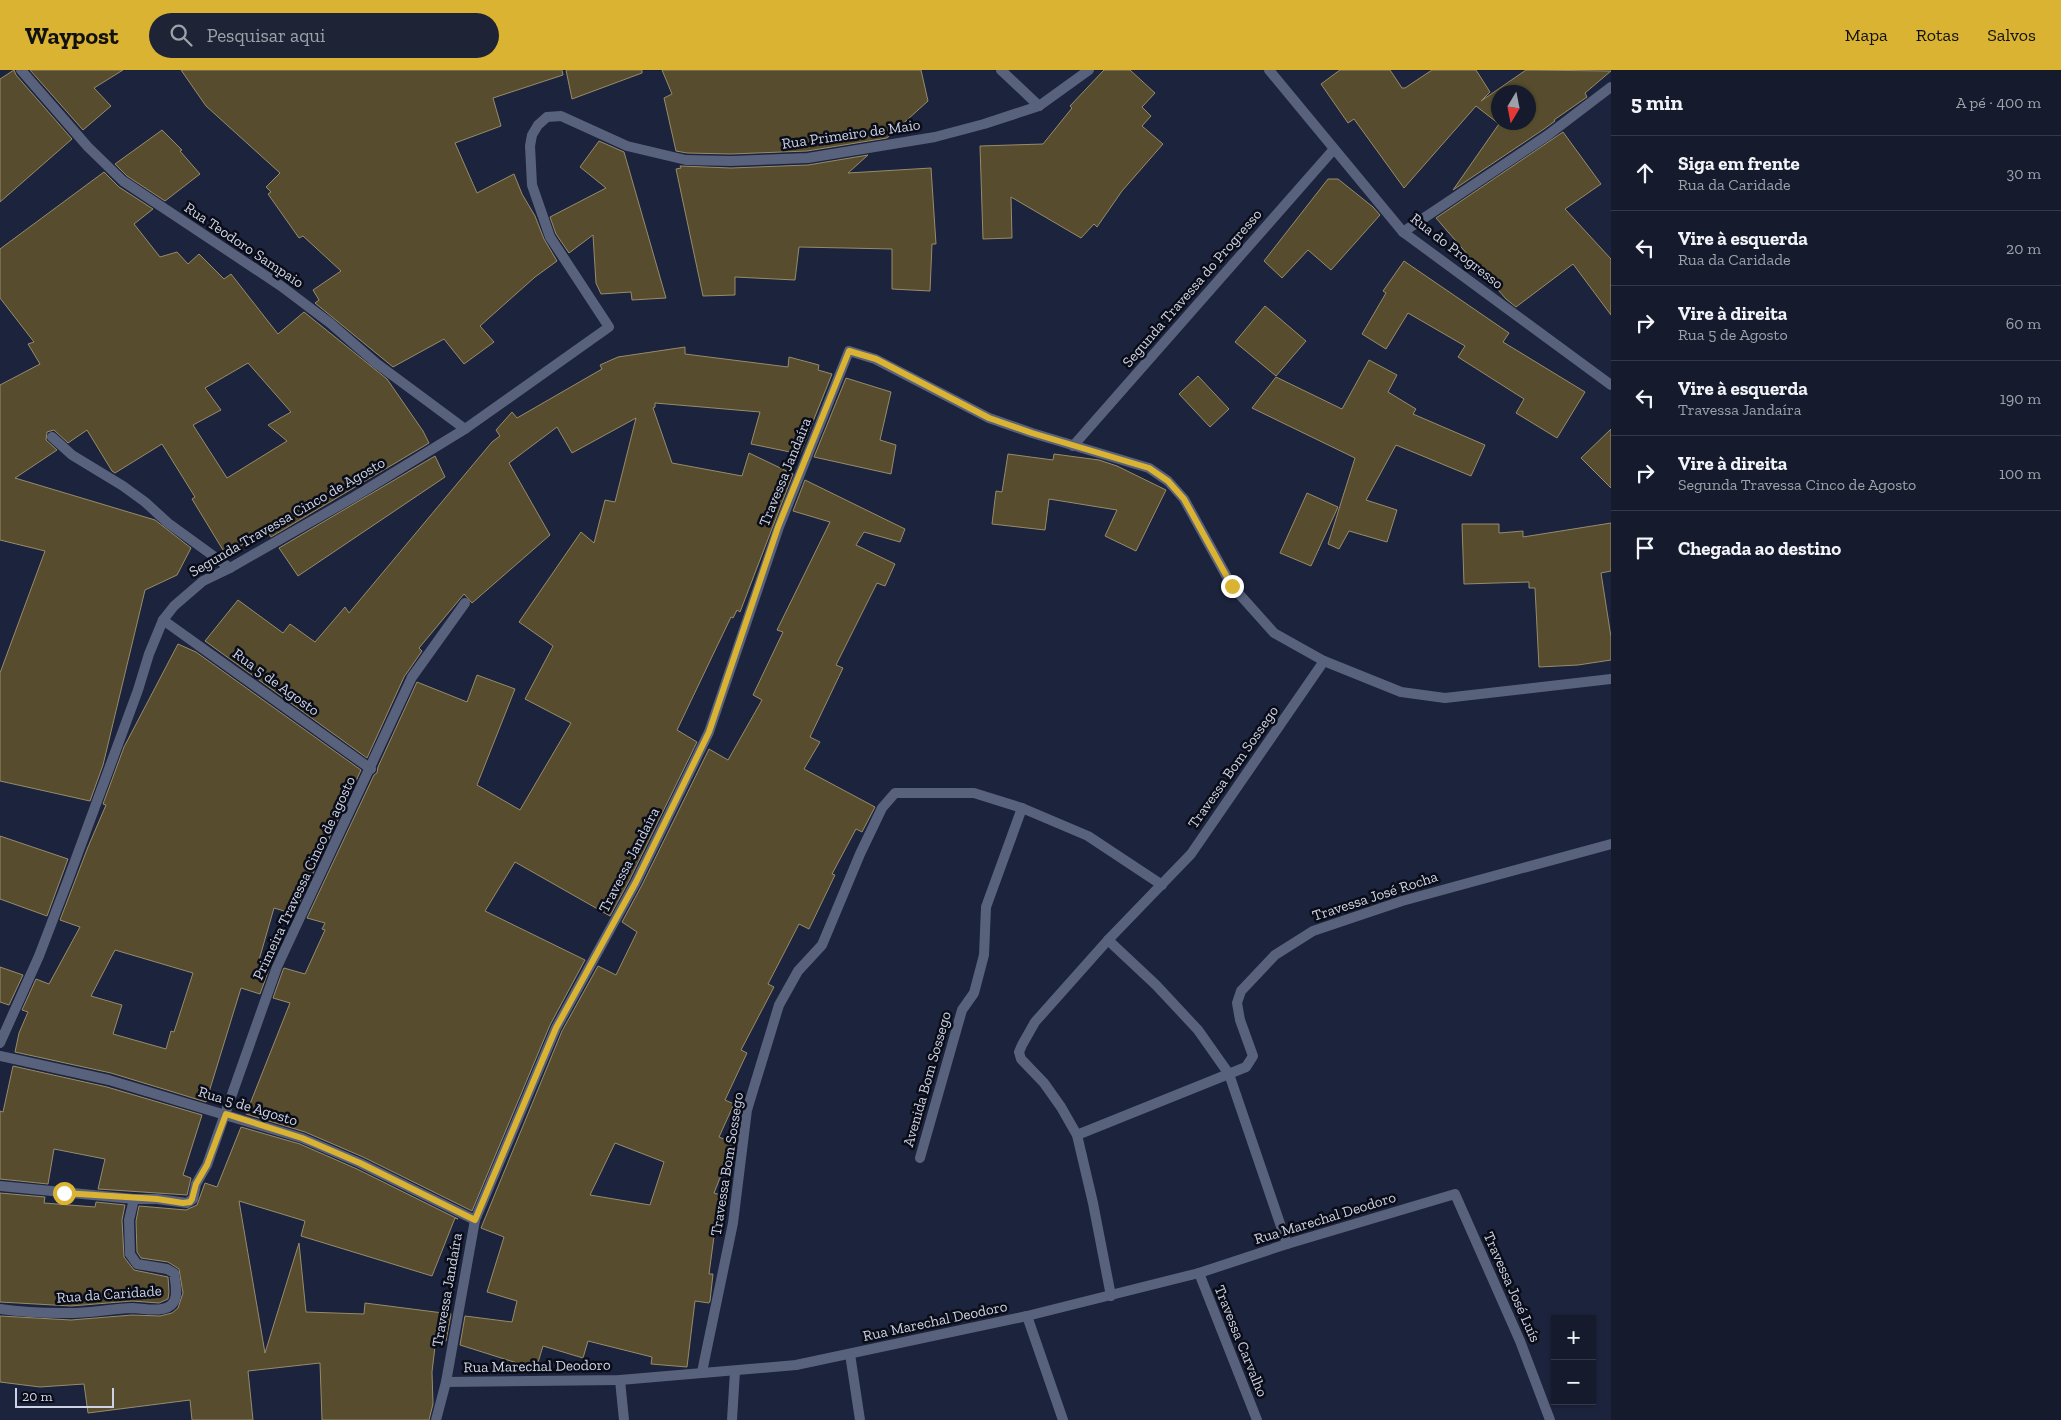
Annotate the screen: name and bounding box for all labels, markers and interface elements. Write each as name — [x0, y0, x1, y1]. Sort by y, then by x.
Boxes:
search box — [149, 13, 499, 58]
text: Waypost — [25, 21, 119, 50]
icon: search — [167, 21, 195, 49]
text: Pesquisar aqui — [207, 24, 325, 47]
text: Mapa — [1845, 24, 1888, 46]
text: Rotas — [1916, 24, 1959, 46]
text: Salvos — [1987, 24, 2036, 46]
north arrow — [1491, 85, 1536, 130]
text: 5 min — [1631, 90, 1683, 115]
text: A pé · 400 m — [1956, 93, 2041, 112]
street label: Rua Primeiro de Maio — [780, 115, 922, 153]
text: Siga em frente — [1678, 152, 1800, 175]
icon: ahead — [1631, 159, 1659, 187]
text: 30 m — [2007, 164, 2041, 183]
text: Rua da Caridade — [1678, 175, 1790, 194]
street label: Rua Teodoro Sampaio — [181, 198, 307, 292]
street label: Segunda Travessa do Progresso — [1118, 205, 1266, 371]
street label: Rua do Progresso — [1407, 209, 1507, 293]
text: Vire à esquerda — [1678, 227, 1808, 250]
icon: left — [1631, 234, 1659, 262]
text: 20 m — [2006, 239, 2041, 258]
text: Rua da Caridade — [1678, 250, 1790, 269]
text: Vire à direita — [1678, 302, 1787, 325]
icon: right — [1631, 309, 1659, 337]
text: 60 m — [2006, 314, 2041, 333]
text: Rua 5 de Agosto — [1678, 325, 1788, 344]
text: Vire à esquerda — [1678, 377, 1808, 400]
icon: left — [1631, 384, 1659, 412]
text: 190 m — [2000, 389, 2041, 408]
text: Travessa Jandaíra — [1678, 400, 1801, 419]
street label: Travessa Jandaíra — [755, 415, 815, 529]
text: Vire à direita — [1678, 452, 1787, 475]
street label: Segunda Travessa Cinco de Agosto — [186, 453, 389, 581]
icon: right — [1631, 459, 1659, 487]
text: 100 m — [1999, 464, 2041, 483]
text: Segunda Travessa Cinco de Agosto — [1678, 475, 1916, 494]
icon: arrive — [1631, 534, 1659, 562]
text: Chegada ao destino — [1678, 537, 1841, 560]
route end — [1221, 575, 1244, 598]
street label: Rua 5 de Agosto — [229, 644, 323, 720]
street label: Travessa Bom Sossego — [1184, 702, 1282, 832]
street label: Primeira Travessa Cinco de agosto — [249, 773, 359, 983]
street label: Travessa Jandaíra — [595, 804, 663, 916]
street label: Travessa José Rocha — [1310, 867, 1440, 925]
street label: Avenida Bom Sossego — [899, 1009, 955, 1149]
street label: Rua 5 de Agosto — [196, 1082, 300, 1130]
street label: Travessa Bom Sossego — [707, 1090, 747, 1237]
route start — [53, 1182, 76, 1205]
street label: Rua Marechal Deodoro — [1252, 1188, 1398, 1248]
street label: Travessa José Luís — [1480, 1229, 1544, 1345]
street label: Travessa Jandaíra — [428, 1231, 466, 1349]
street label: Rua da Caridade — [56, 1281, 162, 1307]
street label: Travessa Carvalho — [1210, 1283, 1272, 1400]
street label: Rua Marechal Deodoro — [861, 1297, 1009, 1345]
map controls — [1551, 1315, 1596, 1405]
button: + — [1551, 1315, 1596, 1360]
street label: Rua Marechal Deodoro — [463, 1356, 611, 1376]
button: − — [1551, 1360, 1596, 1405]
scale bar — [15, 1385, 114, 1408]
text: 20 m — [22, 1388, 53, 1405]

